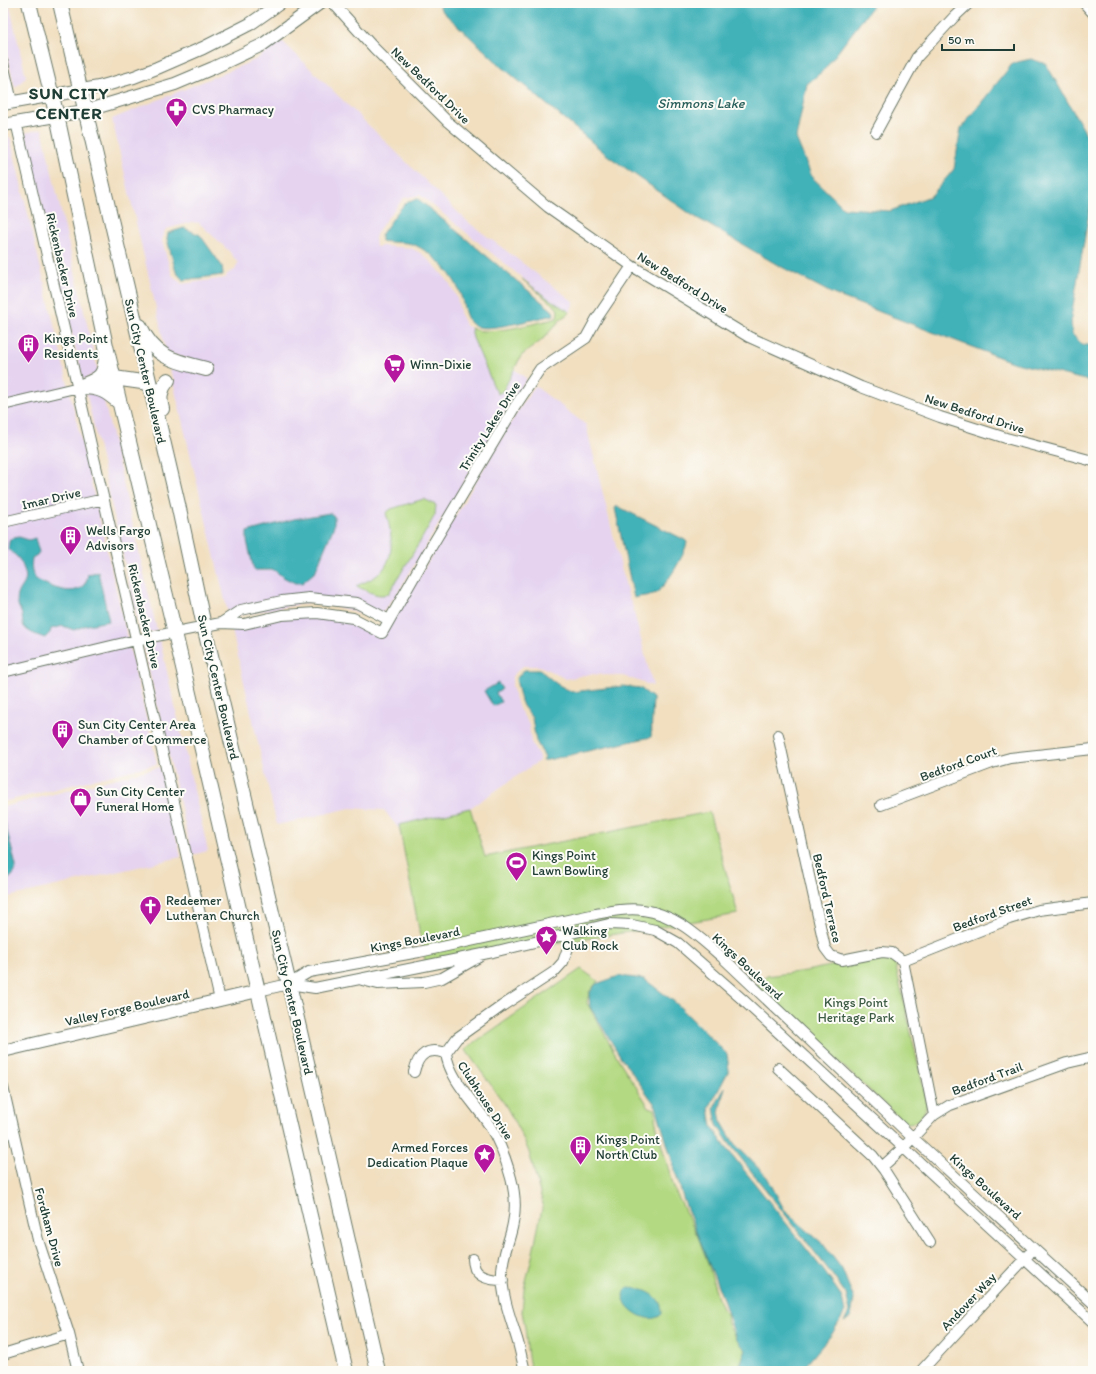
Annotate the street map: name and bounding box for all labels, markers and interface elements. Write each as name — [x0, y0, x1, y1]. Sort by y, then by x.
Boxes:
scale bar — [942, 26, 1014, 52]
text: 50 m — [948, 33, 974, 47]
street label: New Bedford Drive — [388, 44, 473, 127]
district label: SUN CITY CENTER — [29, 83, 109, 123]
water label: Simmons Lake — [657, 95, 746, 112]
pharmacy icon: CVS Pharmacy — [163, 96, 189, 129]
place label: CVS Pharmacy — [192, 102, 274, 117]
street label: Rickenbacker Drive — [43, 211, 82, 319]
street label: New Bedford Drive — [635, 249, 731, 316]
street label: Sun City Center Boulevard — [122, 297, 170, 445]
place label: Kings Point Residents — [44, 331, 108, 361]
building icon: Kings Point Residents — [15, 332, 41, 365]
supermarket icon: Winn-Dixie — [382, 351, 408, 384]
place label: Winn-Dixie — [410, 357, 471, 372]
street label: Trinity Lakes Drive — [456, 379, 523, 474]
street label: New Bedford Drive — [923, 390, 1027, 437]
street label: Imar Drive — [20, 484, 82, 513]
place label: Wells Fargo Advisors — [86, 523, 151, 553]
building icon: Wells Fargo Advisors — [58, 524, 84, 557]
street label: Rickenbacker Drive — [125, 562, 164, 670]
street label: Sun City Center Boulevard — [195, 613, 243, 761]
place label: Sun City Center Area Chamber of Commerce — [78, 717, 206, 747]
building icon: Sun City Center Area Chamber of Commerce — [50, 718, 76, 751]
street label: Bedford Court — [918, 743, 999, 784]
place label: Sun City Center Funeral Home — [96, 784, 185, 814]
shop icon: Sun City Center Funeral Home — [67, 785, 93, 818]
place label: Kings Point Lawn Bowling — [532, 848, 609, 878]
sports icon: Kings Point Lawn Bowling — [504, 849, 530, 882]
street label: Bedford Terrace — [810, 852, 845, 944]
street label: Bedford Street — [951, 892, 1034, 935]
place label: Redeemer Lutheran Church — [166, 893, 260, 923]
church icon: Redeemer Lutheran Church — [137, 894, 163, 927]
street label: Kings Boulevard — [369, 923, 461, 956]
place label: Walking Club Rock — [562, 923, 619, 953]
place icon: Walking Club Rock — [534, 924, 560, 957]
street label: Sun City Center Boulevard — [269, 928, 317, 1076]
street label: Kings Boulevard — [709, 930, 786, 1003]
street label: Valley Forge Boulevard — [64, 986, 191, 1029]
park label: Kings Point Heritage Park — [818, 995, 895, 1025]
street label: Clubhouse Drive — [455, 1058, 517, 1142]
street label: Bedford Trail — [950, 1059, 1025, 1098]
place label: Kings Point North Club — [596, 1132, 660, 1162]
building icon: Kings Point North Club — [568, 1133, 594, 1166]
place label: Armed Forces Dedication Plaque — [367, 1140, 468, 1170]
place icon: Armed Forces Dedication Plaque — [471, 1141, 497, 1174]
street label: Kings Boulevard — [947, 1150, 1025, 1222]
street label: Fordham Drive — [32, 1186, 67, 1268]
street label: Andover Way — [938, 1269, 999, 1333]

